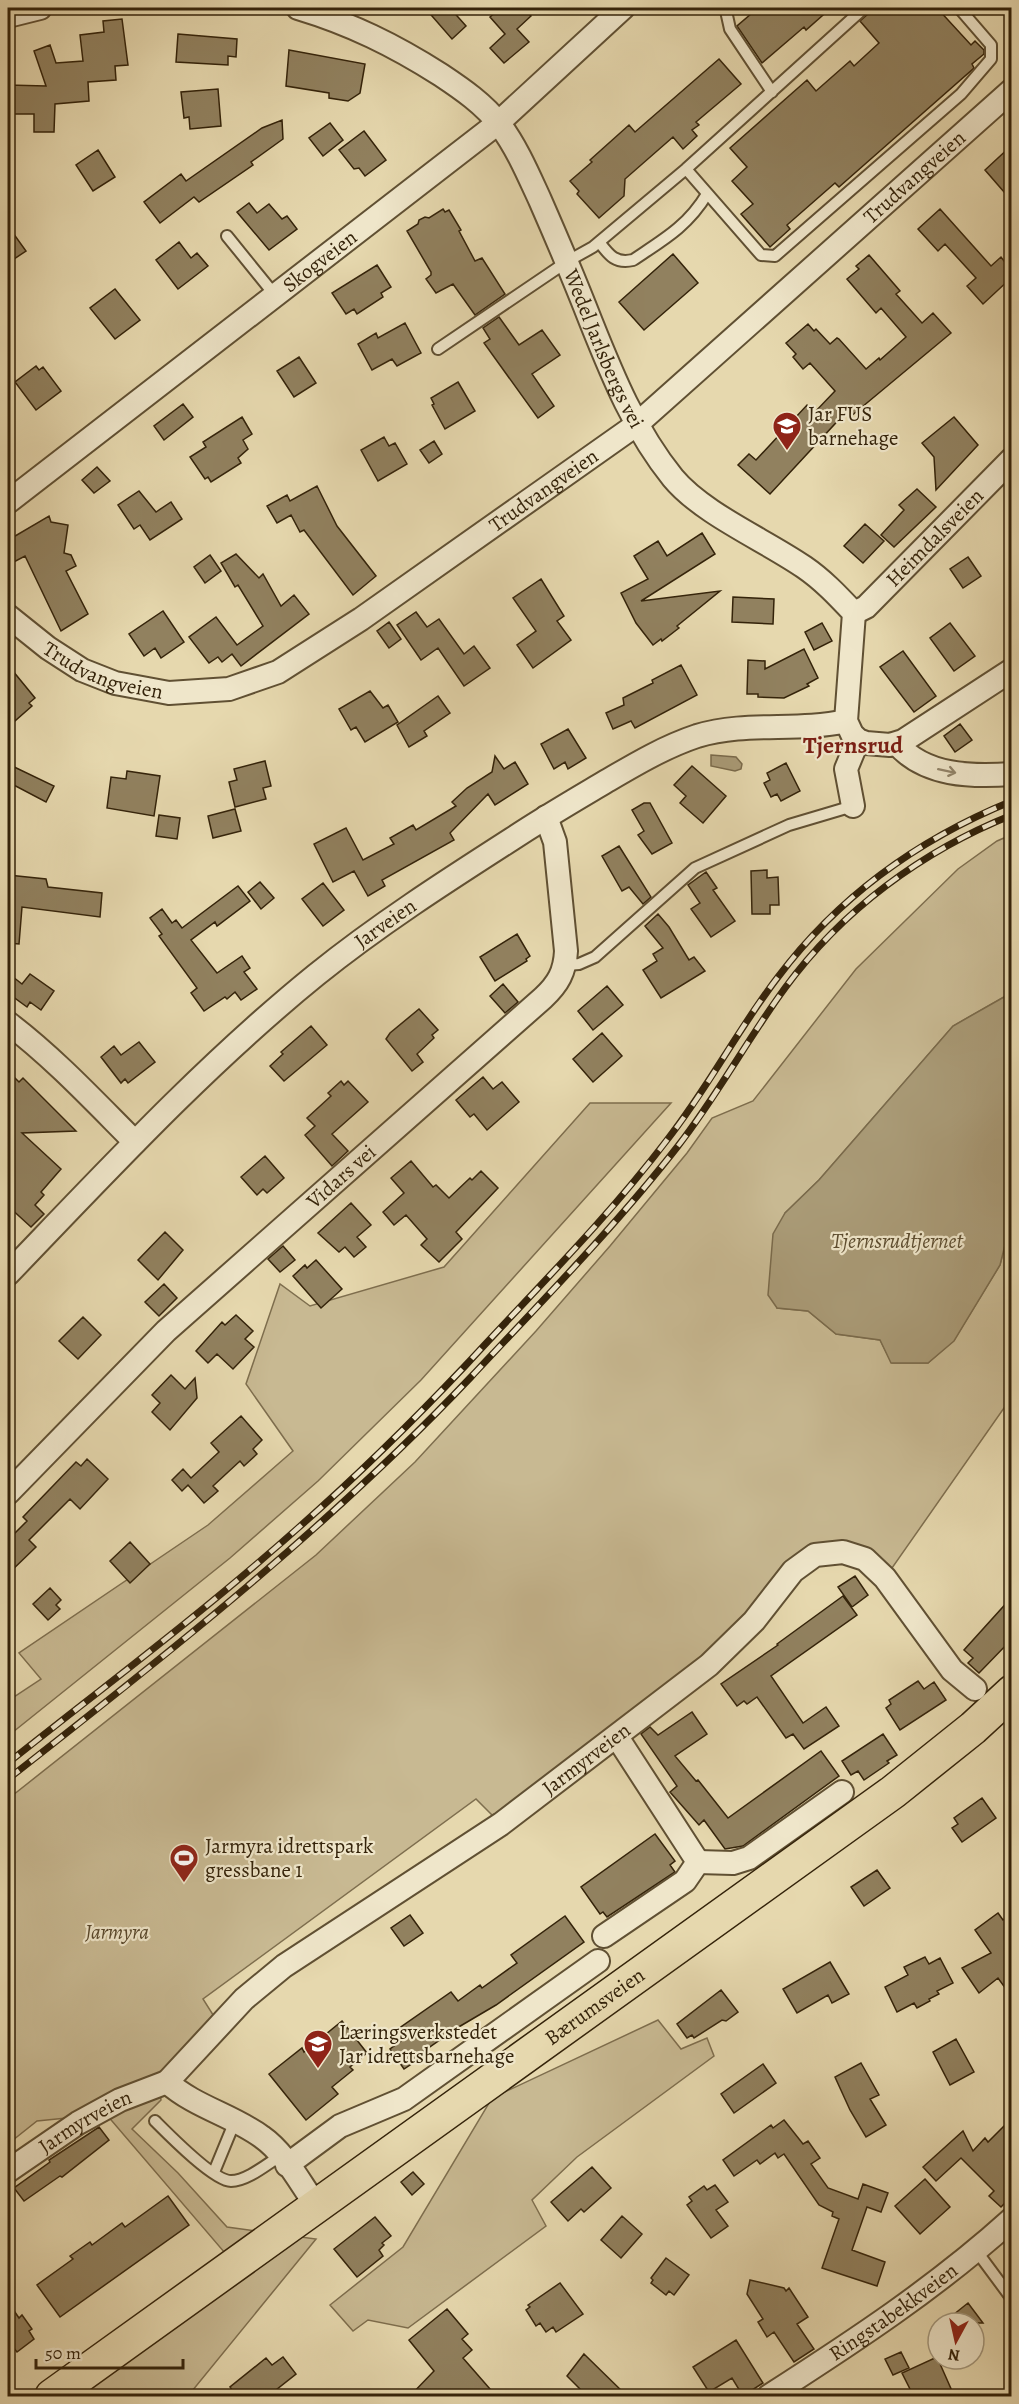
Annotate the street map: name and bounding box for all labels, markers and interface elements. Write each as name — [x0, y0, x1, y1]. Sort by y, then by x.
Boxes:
street label: Trudvangveien — [857, 124, 971, 230]
street label: Skogveien — [277, 223, 363, 299]
street label: Wedel Jarlsbergs vei — [557, 264, 651, 433]
place label: Jar FUS barnehage — [808, 400, 898, 452]
school or university icon: Jar FUS barnehage — [771, 410, 803, 452]
street label: Trudvangveien — [483, 442, 604, 538]
street label: Heimdalsveien — [880, 482, 990, 593]
street label: Trudvangveien — [38, 635, 165, 706]
district label: Tjernsrud — [803, 729, 903, 761]
one-way arrow — [936, 766, 956, 777]
street label: Jarveien — [349, 892, 422, 955]
street label: Vidars vei — [300, 1138, 382, 1215]
water label: Tjernsrudtjernet — [831, 1226, 964, 1256]
street label: Jarmyrveien — [536, 1716, 636, 1802]
place label: Jarmyra idrettspark gressbane 1 — [205, 1832, 374, 1884]
sports icon: Jarmyra idrettspark gressbane 1 — [168, 1842, 200, 1884]
park label: Jarmyra — [84, 1918, 149, 1946]
street label: Bærumsveien — [539, 1961, 650, 2052]
place label: Læringsverkstedet Jar idrettsbarnehage — [339, 2018, 514, 2070]
school or university icon: Læringsverkstedet Jar idrettsbarnehage — [302, 2028, 334, 2070]
street label: Jarmyrveien — [33, 2083, 136, 2160]
street label: Ringstabekkveien — [823, 2256, 963, 2367]
north arrow — [926, 2311, 986, 2371]
scale bar — [36, 2332, 183, 2370]
text: 50 m — [45, 2341, 81, 2365]
text: N — [946, 2343, 961, 2367]

